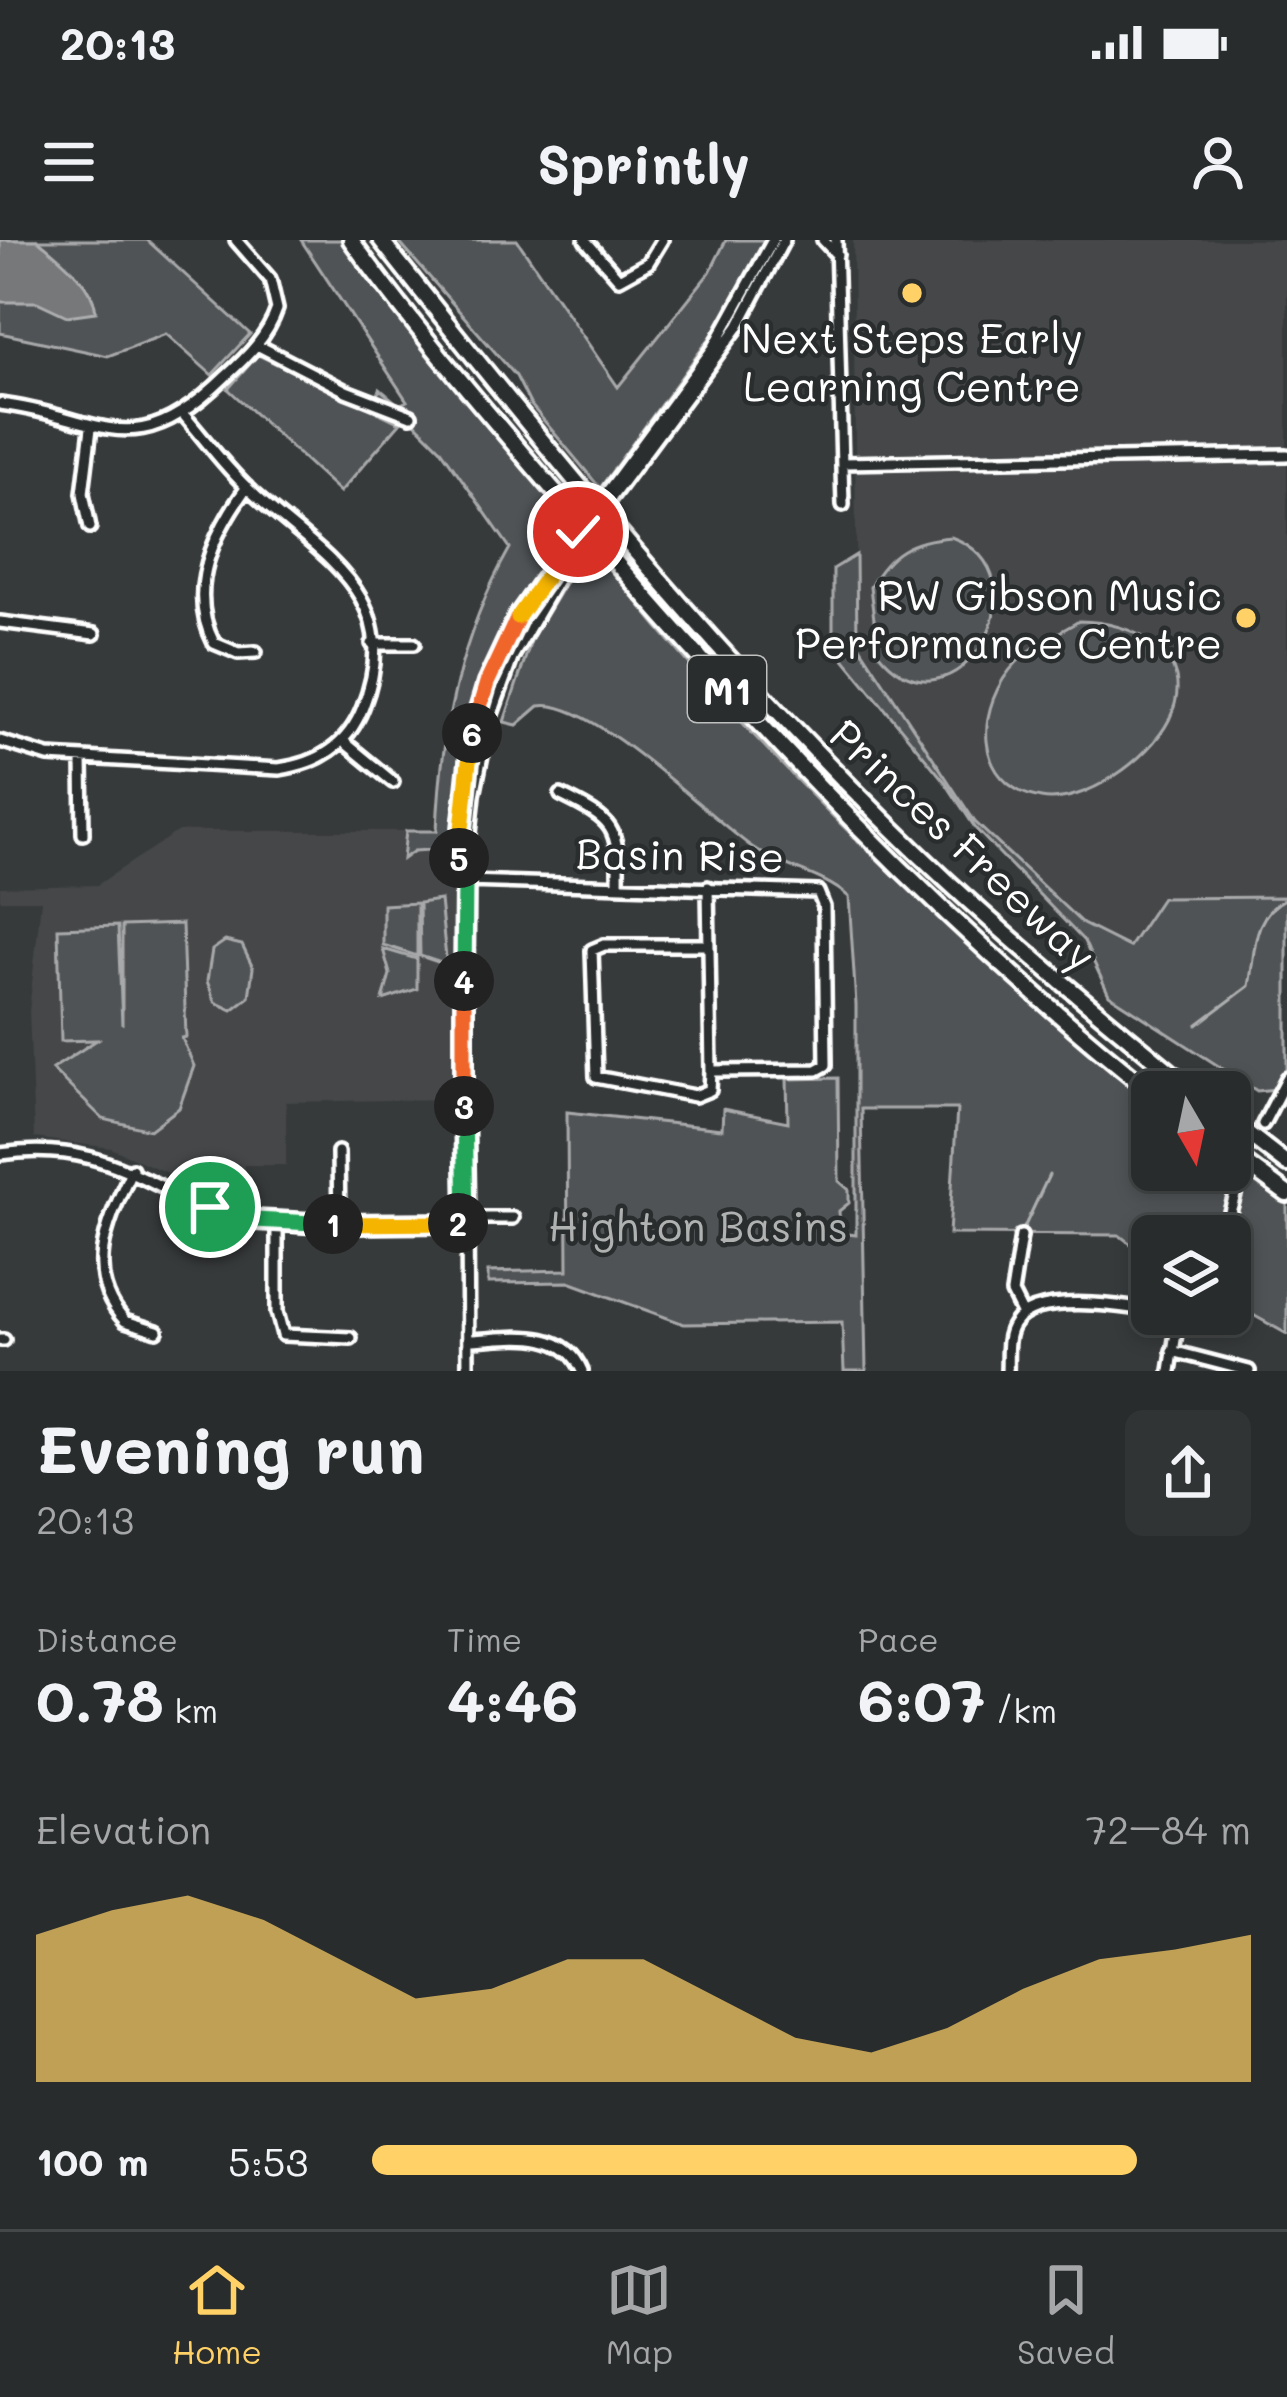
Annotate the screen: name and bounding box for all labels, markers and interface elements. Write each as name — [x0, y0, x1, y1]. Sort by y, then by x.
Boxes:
text: 20:13 — [60, 13, 175, 71]
text: Sprintly — [537, 127, 750, 198]
icon: menu — [36, 129, 102, 195]
icon: person — [1185, 129, 1251, 195]
marker: Next Steps Early Learning Centre — [899, 280, 925, 306]
place label: Next Steps Early Learning Centre — [741, 310, 1083, 413]
pin — [527, 481, 629, 583]
icon: check — [545, 499, 611, 565]
place label: RW Gibson Music Performance Centre — [795, 567, 1222, 670]
marker: RW Gibson Music Performance Centre — [1233, 605, 1259, 631]
road number: M1 — [688, 656, 766, 722]
pin: 6 — [442, 703, 502, 763]
street label: Princes Freeway — [819, 706, 1109, 982]
text: 6 — [462, 711, 482, 754]
street label: Basin Rise — [575, 825, 785, 883]
pin: 5 — [429, 828, 489, 888]
text: 5 — [449, 836, 469, 879]
pin: 4 — [434, 951, 494, 1011]
text: 4 — [454, 959, 474, 1002]
north arrow — [1131, 1071, 1251, 1191]
map controls — [1131, 1071, 1251, 1335]
pin: 3 — [434, 1076, 494, 1136]
text: 3 — [454, 1084, 474, 1127]
pin — [159, 1156, 261, 1258]
icon: arrive — [177, 1174, 243, 1240]
pin: 2 — [428, 1193, 488, 1253]
pin: 1 — [303, 1194, 363, 1254]
park label: Highton Basins — [548, 1198, 848, 1253]
text: 2 — [449, 1201, 467, 1244]
text: 1 — [326, 1202, 340, 1245]
button: layers — [1131, 1215, 1251, 1335]
text: Evening run — [36, 1405, 425, 1491]
button: share — [1125, 1410, 1251, 1536]
text: 20:13 — [36, 1493, 134, 1544]
text: Distance — [36, 1617, 178, 1660]
text: Time — [447, 1617, 522, 1660]
text: Pace — [858, 1617, 939, 1660]
text: 0.78 — [36, 1660, 164, 1738]
text: 4:46 — [447, 1660, 578, 1738]
text: 6:07 — [858, 1660, 985, 1738]
text: km — [164, 1688, 218, 1731]
text: /km — [985, 1688, 1057, 1731]
text: Elevation — [36, 1803, 211, 1854]
text: 72–84 m — [1086, 1803, 1251, 1854]
text: 100 m — [36, 2135, 148, 2186]
text: 5:53 — [228, 2135, 308, 2186]
tab: Home — [172, 2257, 262, 2372]
tab: Map — [606, 2257, 673, 2372]
tab: Saved — [1017, 2257, 1115, 2372]

